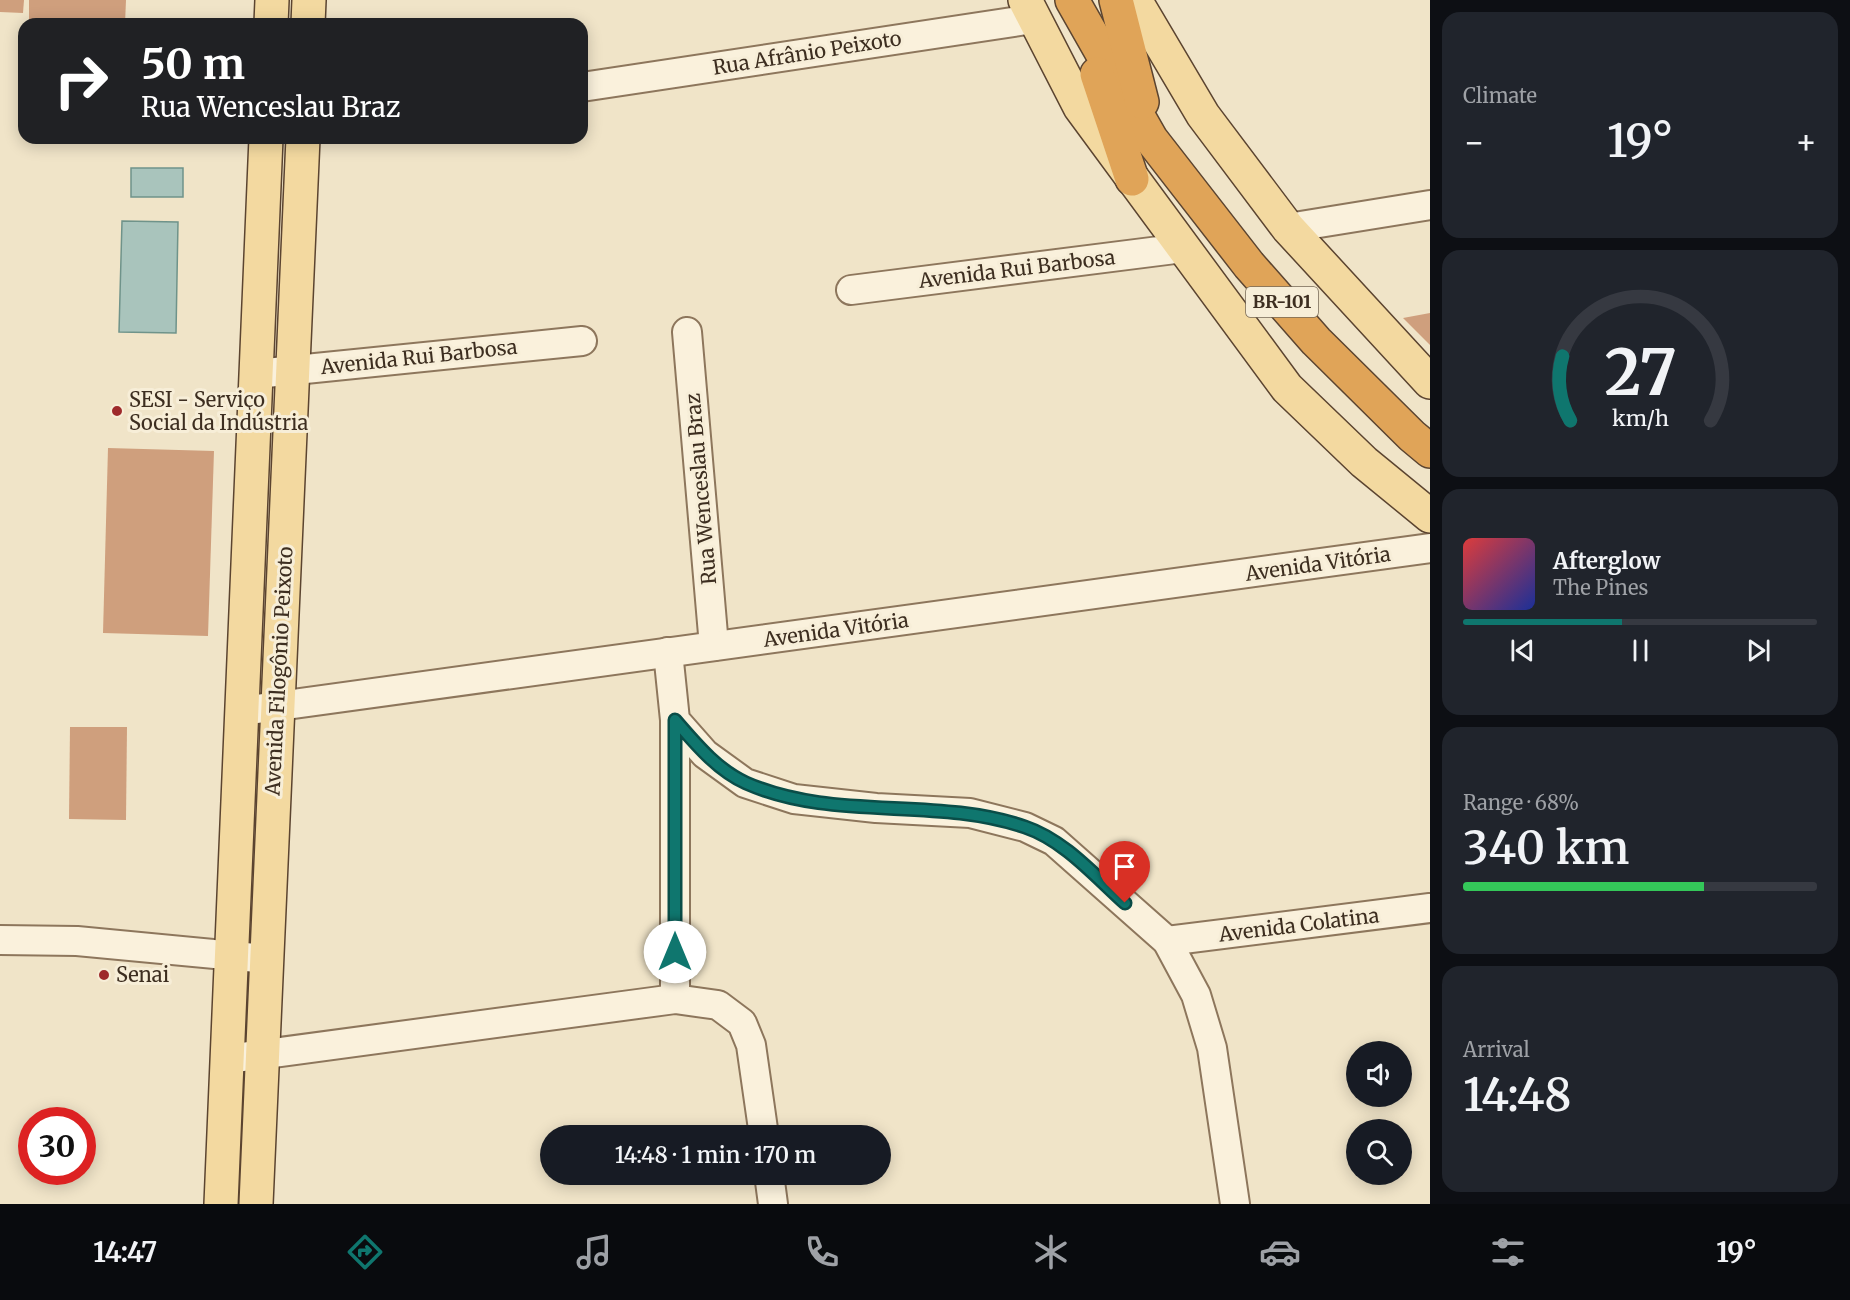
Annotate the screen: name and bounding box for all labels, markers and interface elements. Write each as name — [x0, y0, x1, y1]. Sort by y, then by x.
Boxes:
street label: Rua Afrânio Peixoto — [711, 25, 903, 80]
text: 50 m — [141, 38, 245, 90]
icon: right — [42, 42, 120, 120]
text: Climate — [1463, 83, 1537, 108]
text: Rua Wenceslau Braz — [141, 90, 400, 124]
text: 19° — [1607, 113, 1673, 169]
text: − — [1463, 122, 1485, 163]
text: + — [1795, 122, 1817, 163]
street label: Avenida Rui Barbosa — [916, 244, 1117, 293]
road number: BR-101 — [1246, 287, 1318, 317]
street label: Avenida Rui Barbosa — [318, 334, 519, 379]
text: 27 — [1604, 334, 1676, 412]
place label: SESI - Serviço Social da Indústria — [129, 387, 308, 435]
street label: Rua Wenceslau Braz — [680, 392, 721, 586]
marker: SESI - Serviço Social da Indústria — [110, 404, 124, 418]
text: km/h — [1612, 405, 1668, 432]
street label: Avenida Vitória — [1243, 541, 1392, 586]
street label: Avenida Filogônio Peixoto — [259, 545, 298, 797]
text: Afterglow — [1553, 547, 1660, 575]
text: The Pines — [1553, 575, 1648, 600]
street label: Avenida Vitória — [761, 607, 910, 652]
icon: previous — [1506, 634, 1539, 667]
icon: pause — [1624, 634, 1657, 667]
icon: next — [1742, 634, 1775, 667]
text: Range · 68% — [1463, 790, 1579, 815]
text: 340 km — [1463, 820, 1629, 876]
pin — [1099, 841, 1150, 903]
icon: arrive — [1108, 850, 1141, 883]
street label: Avenida Colatina — [1216, 902, 1381, 947]
position arrow — [643, 920, 707, 984]
place label: Senai — [116, 962, 169, 987]
marker: Senai — [97, 968, 111, 982]
text: Arrival — [1463, 1037, 1530, 1062]
map controls — [1346, 1041, 1412, 1185]
button: sound — [1346, 1041, 1412, 1107]
text: 14:48 — [1463, 1067, 1572, 1123]
speed limit sign: 30 — [18, 1107, 96, 1185]
button: search — [1346, 1119, 1412, 1185]
text: 14:48 · 1 min · 170 m — [615, 1141, 816, 1169]
icon: directions — [344, 1231, 386, 1273]
icon: music — [573, 1231, 615, 1273]
icon: phone — [801, 1231, 843, 1273]
icon: climate — [1030, 1231, 1072, 1273]
icon: car — [1259, 1231, 1301, 1273]
icon: filters — [1487, 1231, 1529, 1273]
text: 14:47 — [93, 1235, 157, 1269]
text: 19° — [1716, 1235, 1757, 1269]

